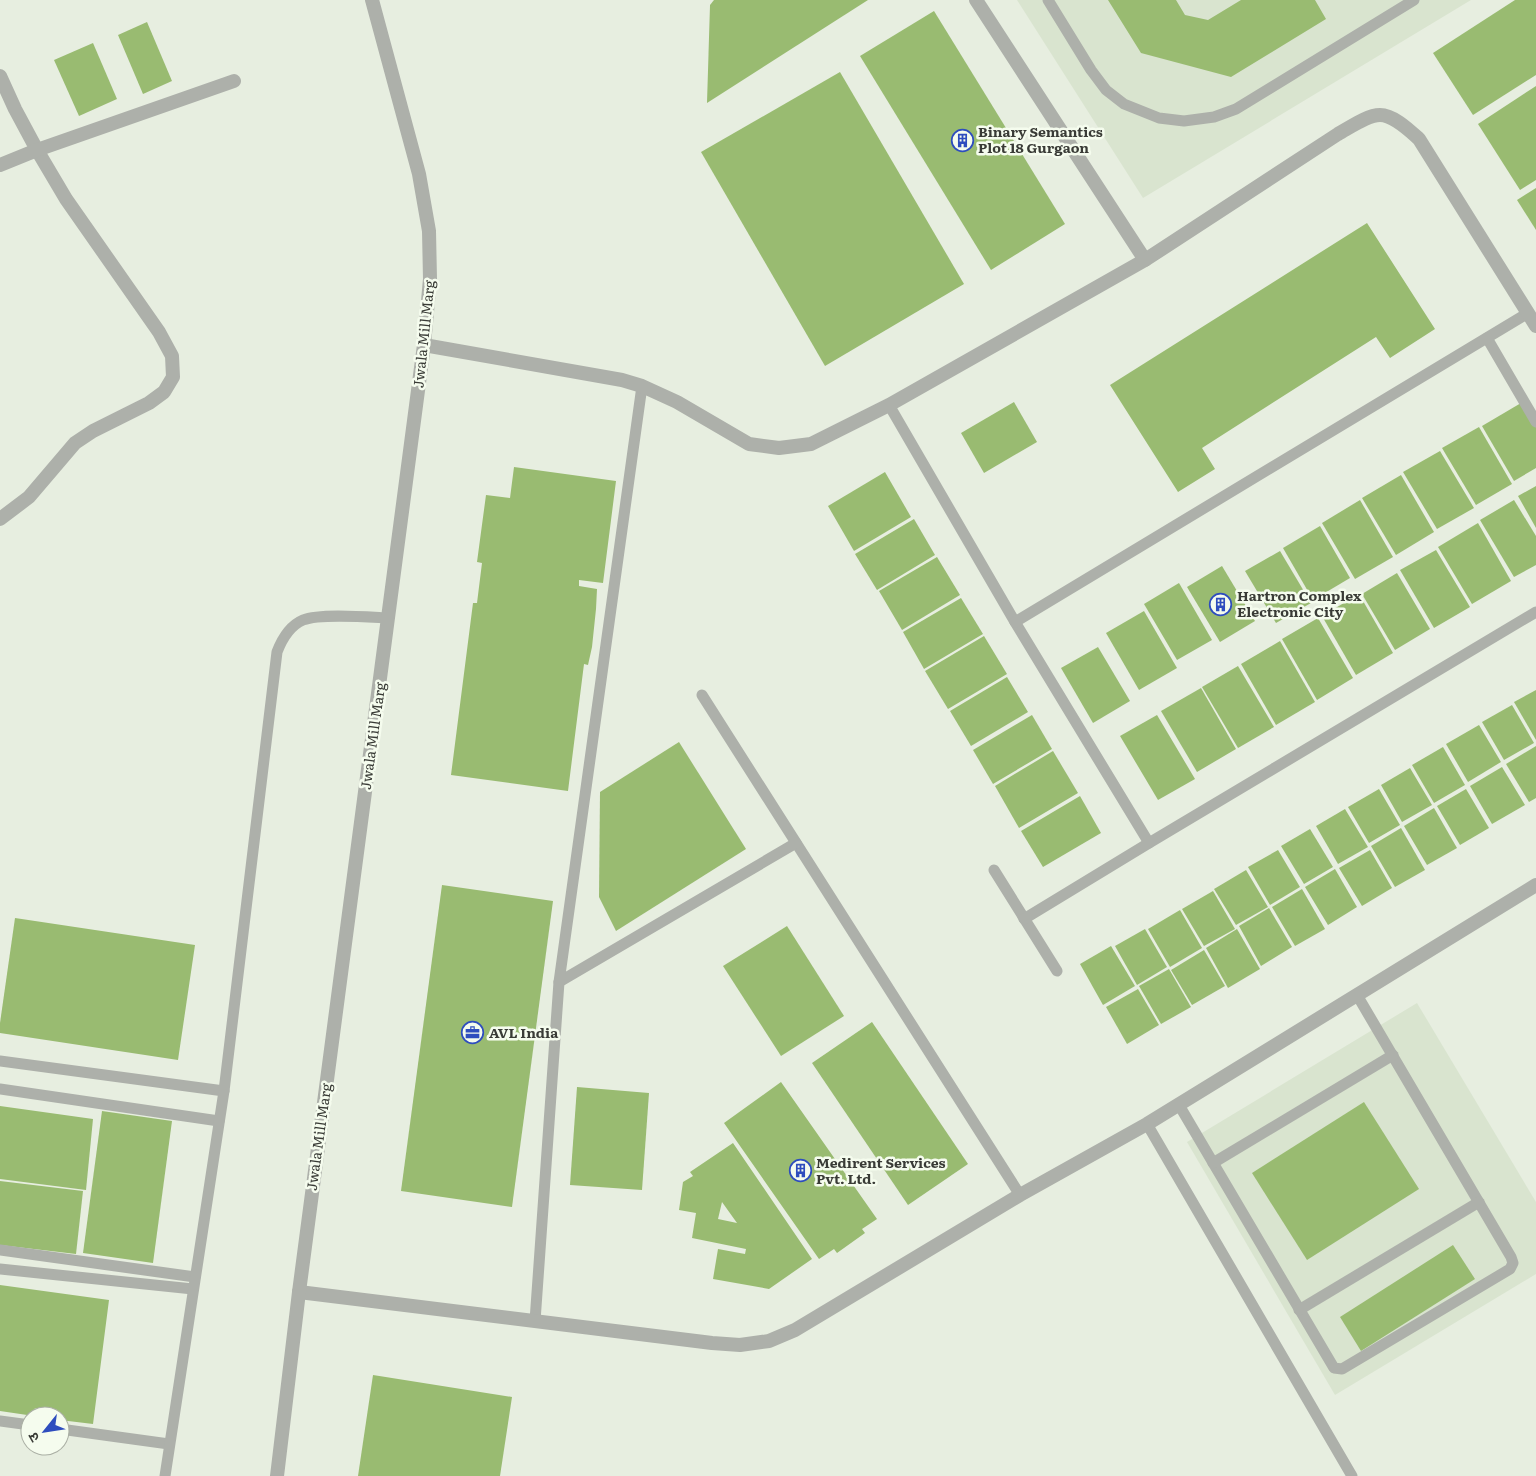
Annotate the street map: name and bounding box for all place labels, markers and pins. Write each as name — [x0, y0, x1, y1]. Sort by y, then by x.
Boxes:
place label: Binary Semantics Plot 18 Gurgaon — [978, 121, 1103, 157]
building icon: Binary Semantics Plot 18 Gurgaon — [950, 128, 974, 152]
place label: Hartron Complex Electronic City — [1237, 585, 1362, 621]
building icon: Hartron Complex Electronic City — [1209, 592, 1233, 616]
office icon: AVL India — [461, 1021, 485, 1045]
place label: AVL India — [489, 1022, 559, 1042]
place label: Medirent Services Pvt. Ltd. — [816, 1152, 946, 1188]
building icon: Medirent Services Pvt. Ltd. — [788, 1159, 812, 1183]

